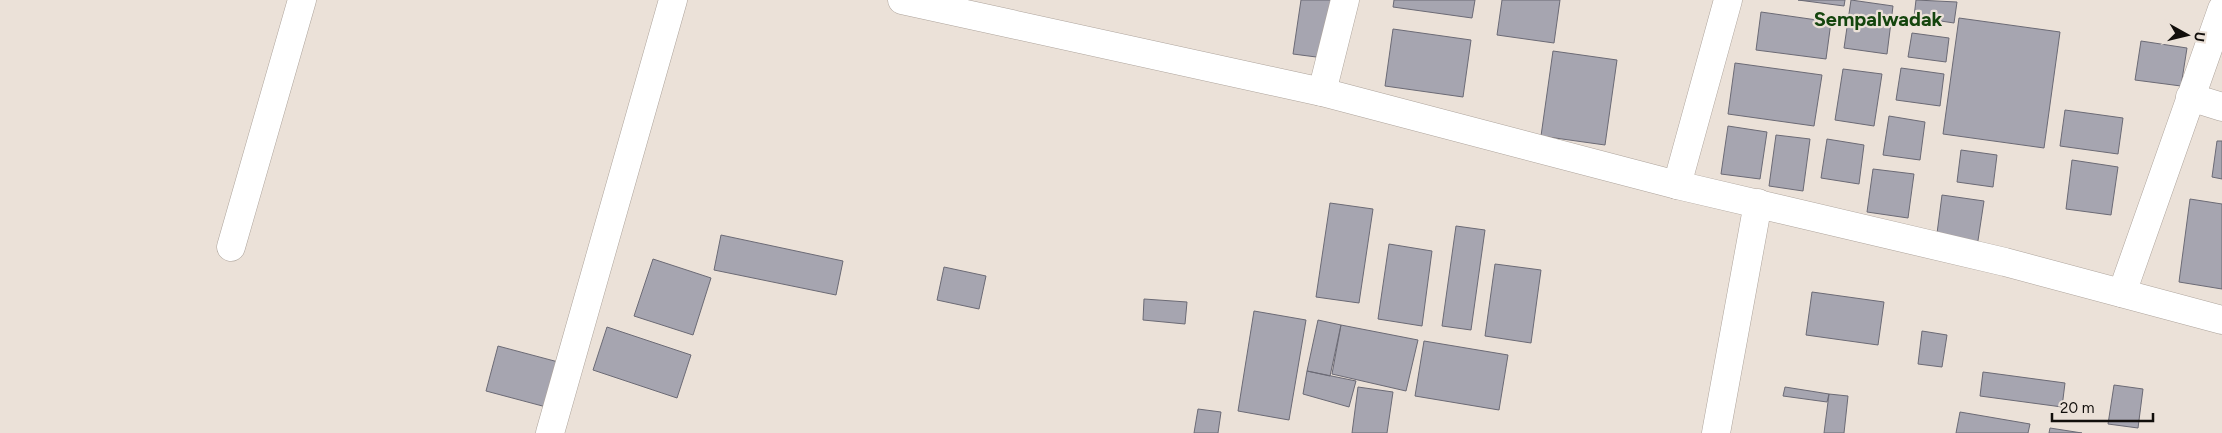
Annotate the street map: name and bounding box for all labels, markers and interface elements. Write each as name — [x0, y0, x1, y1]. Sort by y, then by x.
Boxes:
district label: Sempalwadak — [1814, 7, 1943, 31]
north arrow — [2162, 10, 2212, 60]
text: U — [2190, 31, 2208, 43]
scale bar — [2052, 390, 2153, 422]
text: 20 m — [2060, 399, 2094, 417]

